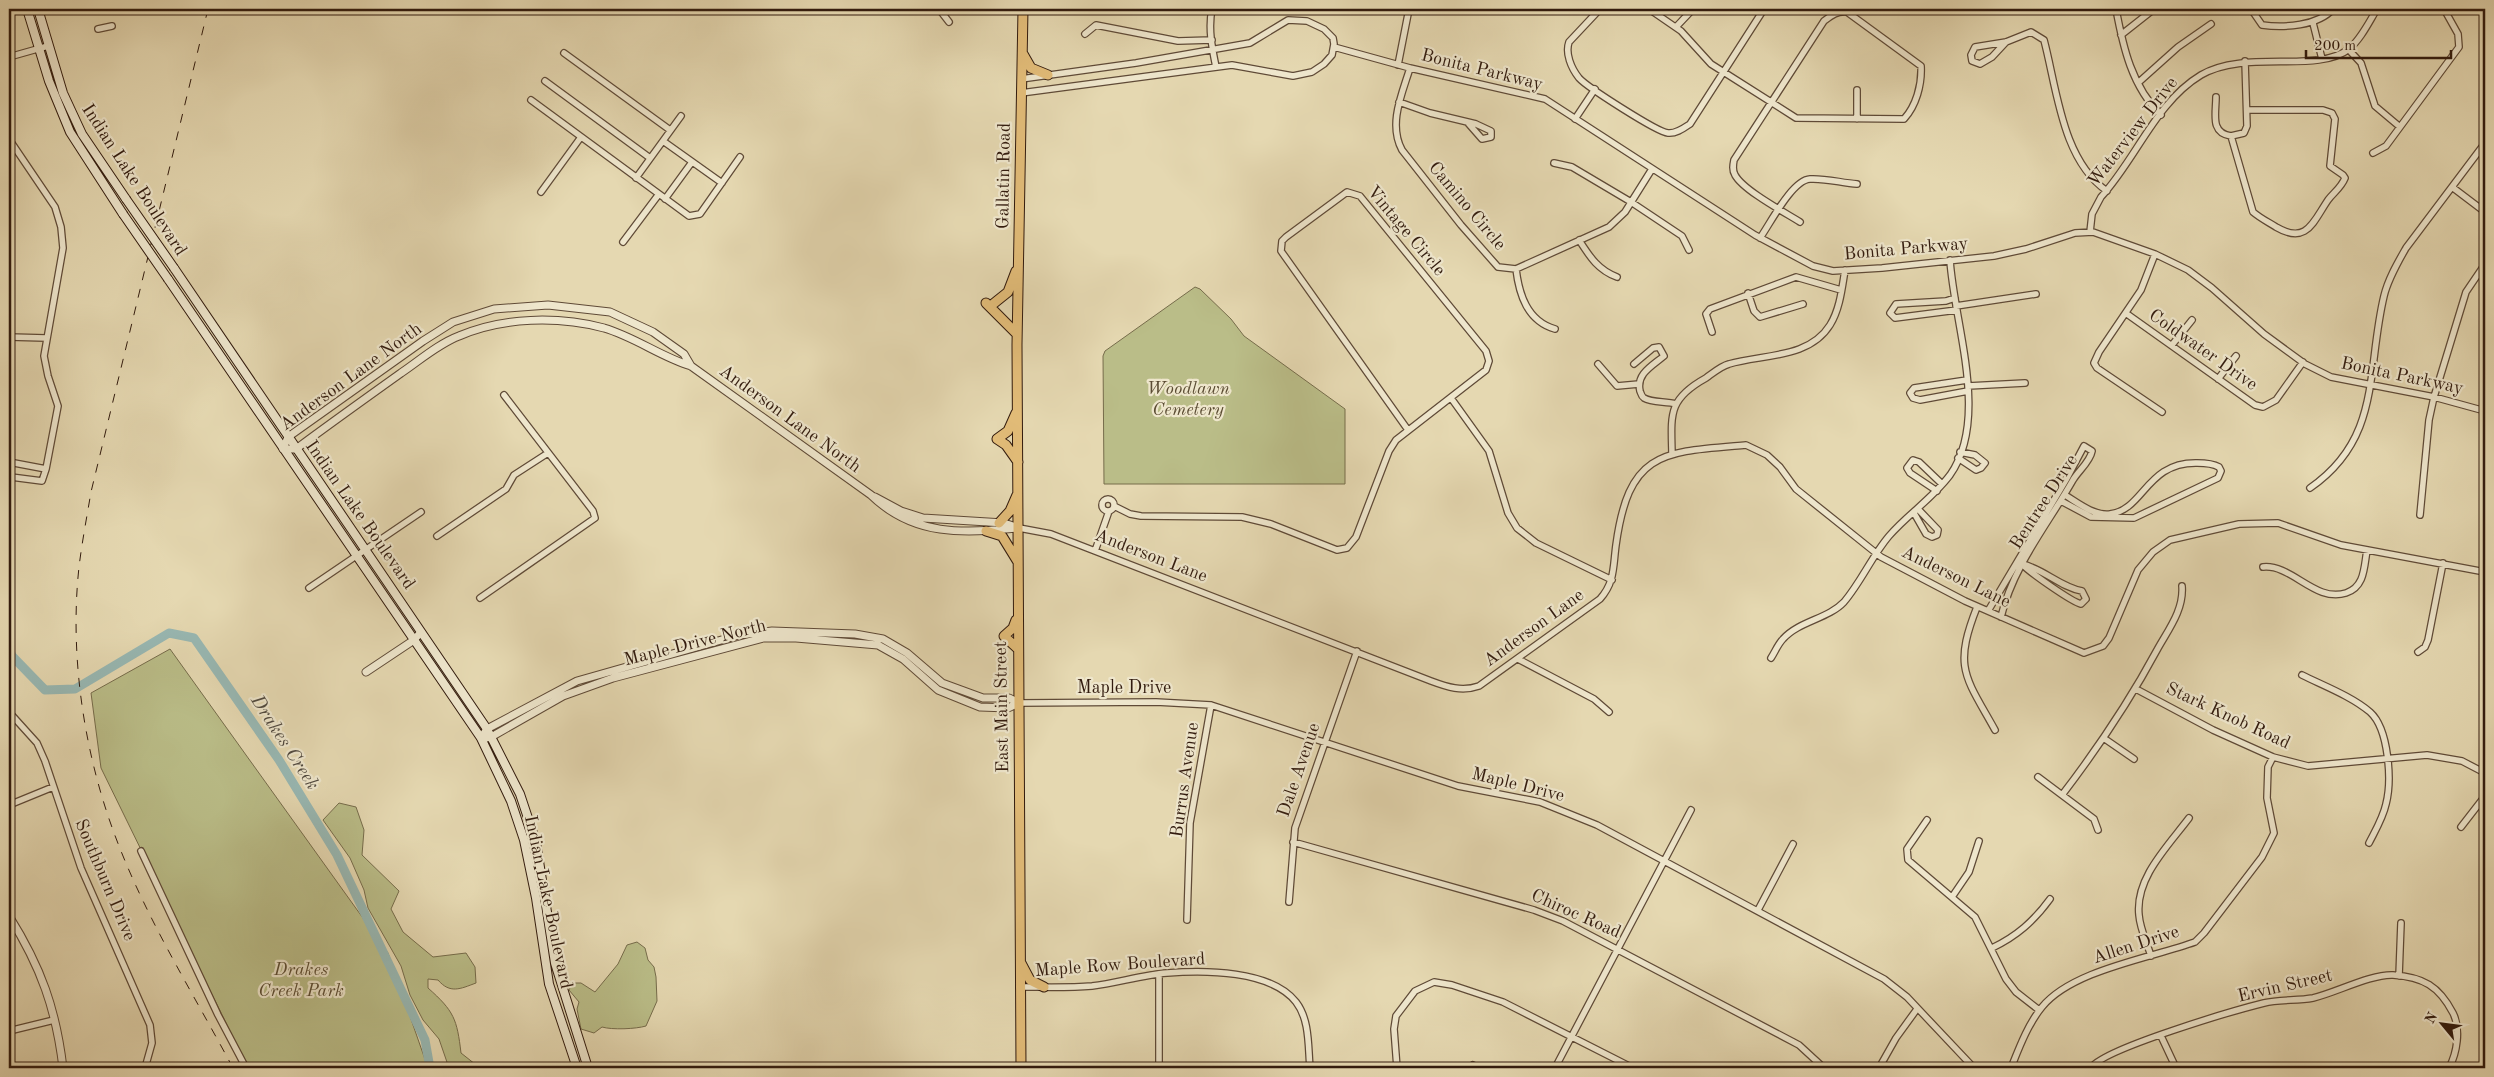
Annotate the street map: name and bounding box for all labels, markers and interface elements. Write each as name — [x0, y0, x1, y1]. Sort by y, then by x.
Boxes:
scale bar — [2306, 28, 2452, 60]
text: 200 m — [2314, 39, 2356, 54]
street label: Bonita Parkway — [1419, 46, 1545, 94]
street label: Waterview Drive — [2085, 74, 2181, 190]
street label: Indian Lake Boulevard — [78, 101, 190, 259]
street label: Gallatin Road — [994, 123, 1014, 229]
street label: Camino Circle — [1425, 158, 1509, 254]
street label: Vintage Circle — [1363, 183, 1449, 279]
street label: Bonita Parkway — [1843, 235, 1969, 263]
street label: Coldwater Drive — [2146, 306, 2260, 394]
street label: Anderson Lane North — [277, 320, 425, 434]
street label: Bonita Parkway — [2339, 354, 2465, 398]
street label: Anderson Lane North — [716, 362, 864, 476]
park label: Woodlawn Cemetery — [1146, 380, 1230, 419]
street label: Indian Lake Boulevard — [302, 437, 418, 593]
street label: Bentree Drive — [2007, 451, 2081, 553]
street label: Anderson Lane — [1092, 526, 1210, 586]
street label: Anderson Lane — [1899, 543, 2013, 611]
street label: Anderson Lane — [1481, 586, 1587, 670]
street label: Maple Drive North — [622, 617, 768, 669]
street label: East Main Street — [992, 641, 1012, 773]
street label: Maple Drive — [1077, 679, 1171, 697]
street label: Stark Knob Road — [2163, 679, 2293, 753]
water label: Drakes Creek — [246, 691, 322, 794]
street label: Burrus Avenue — [1168, 721, 1202, 839]
street label: Dale Avenue — [1274, 721, 1324, 819]
street label: Maple Drive — [1470, 765, 1566, 805]
street label: Indian Lake Boulevard — [521, 814, 575, 990]
street label: Southburn Drive — [71, 817, 139, 943]
street label: Chiroc Road — [1528, 886, 1624, 942]
street label: Allen Drive — [2091, 923, 2181, 967]
street label: Maple Row Boulevard — [1034, 950, 1206, 980]
park label: Drakes Creek Park — [258, 961, 344, 1000]
street label: Ervin Street — [2236, 966, 2334, 1006]
north arrow — [2416, 1000, 2466, 1050]
text: N — [2423, 1010, 2440, 1026]

